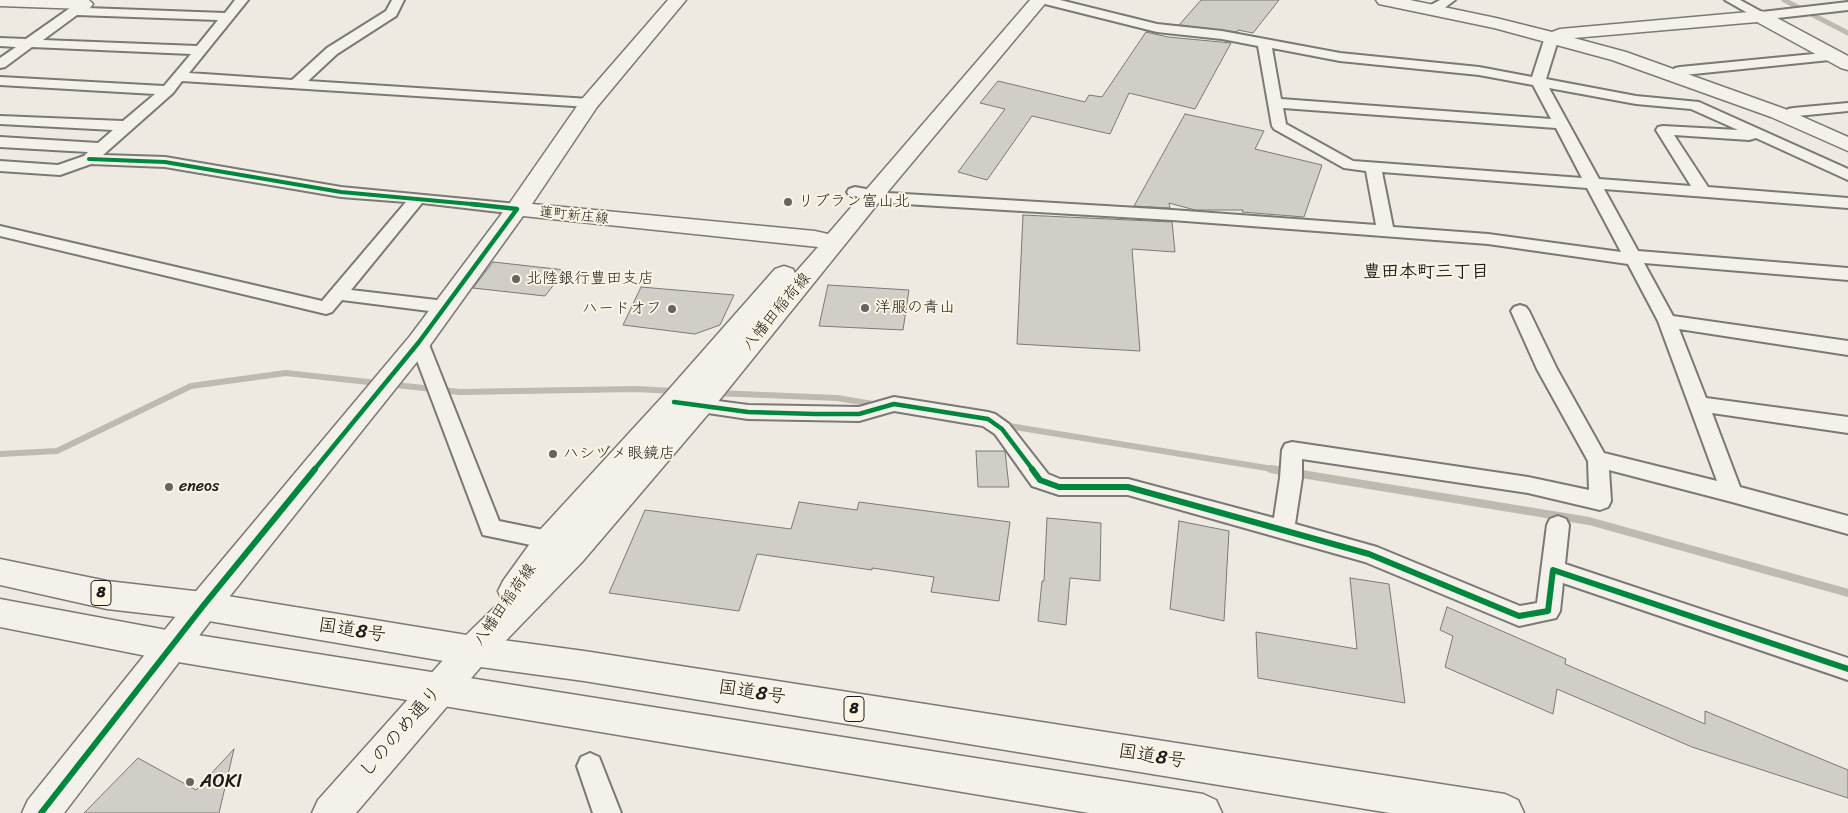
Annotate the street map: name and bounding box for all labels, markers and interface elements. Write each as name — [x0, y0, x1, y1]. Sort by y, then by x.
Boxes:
place label: リブラン富山北 — [798, 192, 910, 212]
marker: リブラン富山北 — [782, 196, 794, 208]
street label: 蓮町新庄線 — [538, 204, 610, 228]
district label: 豊田本町三丁目 — [1363, 261, 1489, 283]
place label: 北陸銀行豊田支店 — [526, 269, 654, 289]
street label: 八幡田稲荷線 — [739, 269, 815, 355]
marker: 北陸銀行豊田支店 — [510, 273, 522, 285]
place label: 洋服の青山 — [875, 298, 955, 318]
place label: ハードオフ — [582, 299, 662, 319]
marker: 洋服の青山 — [859, 302, 871, 314]
marker: ハードオフ — [666, 303, 678, 315]
place label: ハシヅメ眼鏡店 — [563, 444, 675, 464]
marker: ハシヅメ眼鏡店 — [547, 448, 559, 460]
place label: eneos — [179, 477, 219, 497]
marker: eneos — [163, 481, 175, 493]
street label: 八幡田稲荷線 — [470, 560, 540, 650]
road number: 8 — [91, 580, 111, 606]
street label: 国道8号 — [316, 614, 388, 648]
street label: 国道8号 — [716, 676, 788, 710]
street label: しののめ通り — [355, 682, 447, 782]
road number: 8 — [844, 696, 864, 722]
street label: 国道8号 — [1116, 740, 1188, 774]
place label: AOKI — [200, 771, 242, 793]
marker: AOKI — [184, 776, 196, 788]

